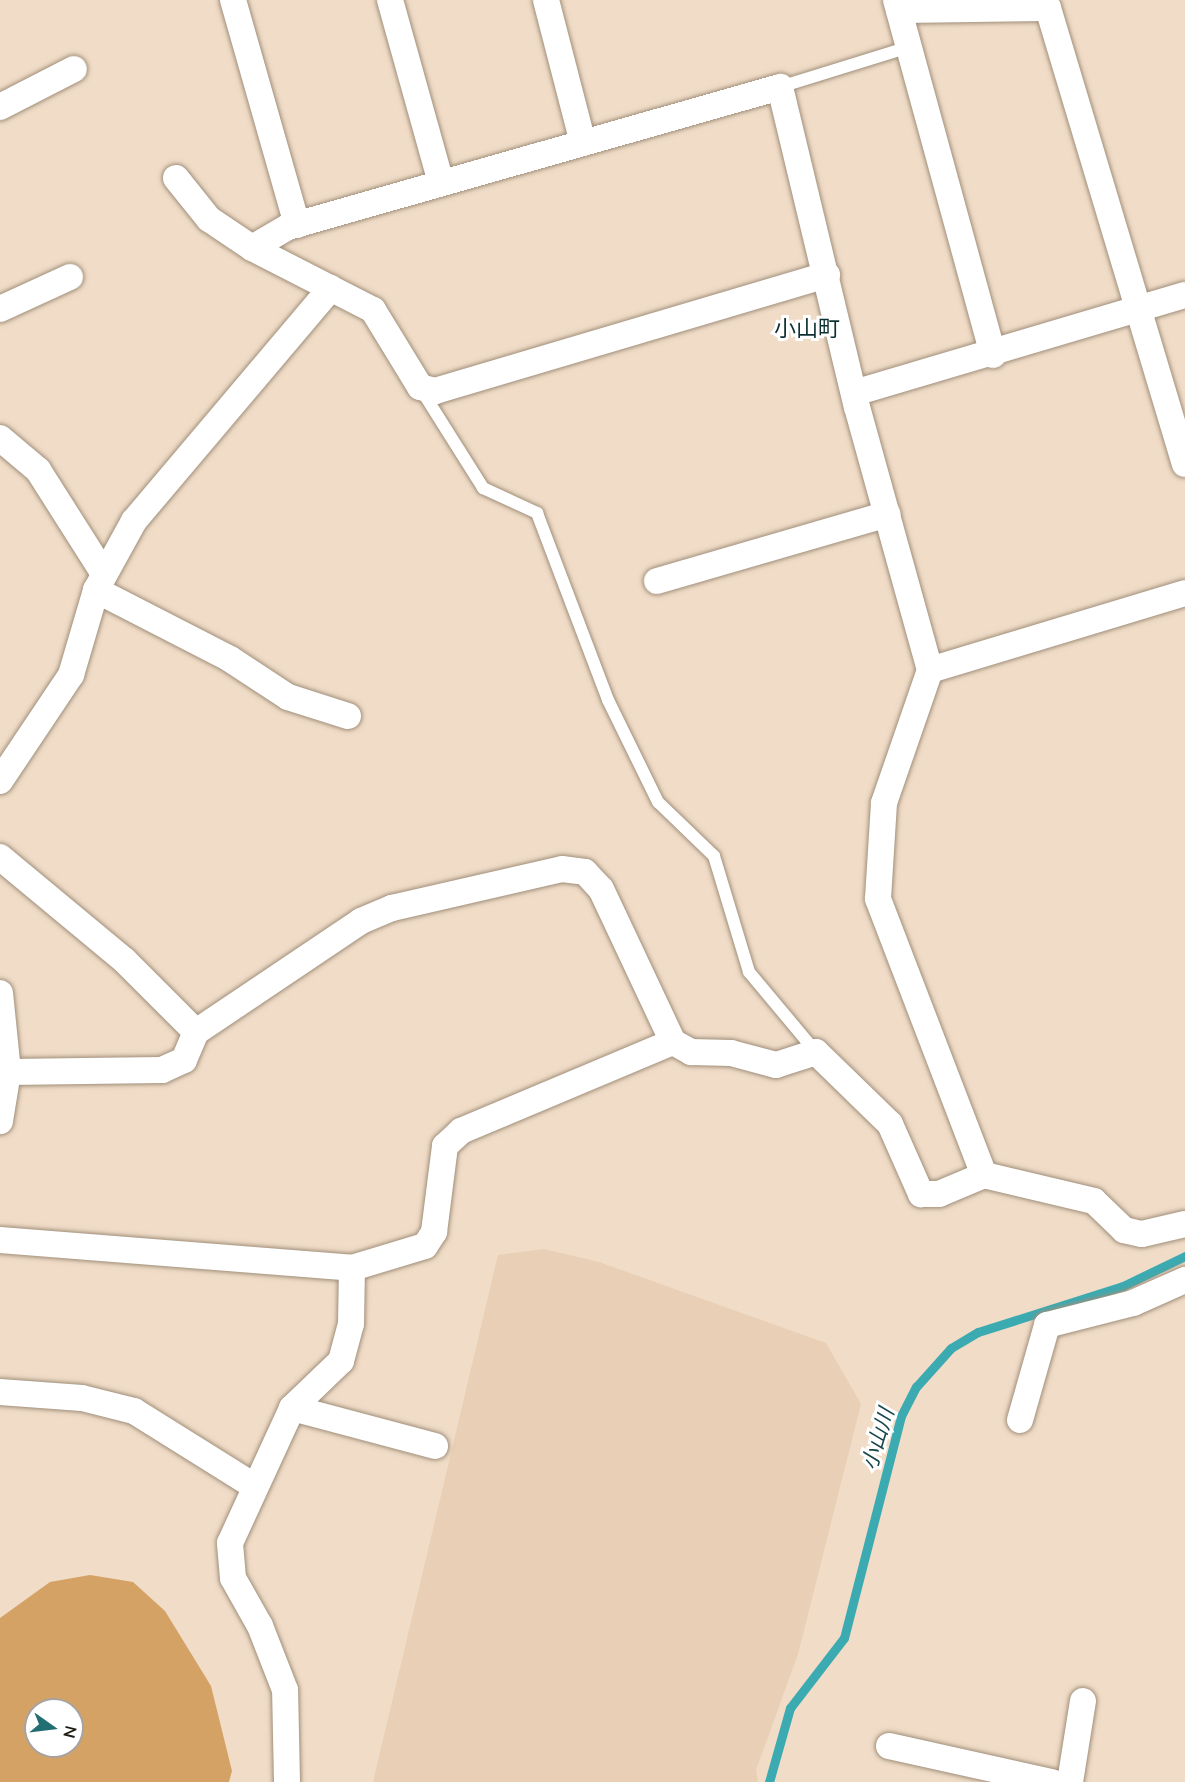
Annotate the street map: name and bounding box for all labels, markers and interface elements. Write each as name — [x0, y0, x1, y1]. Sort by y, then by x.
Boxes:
district label: 小山町 — [774, 317, 840, 343]
water label: 小山川 — [857, 1405, 899, 1473]
north arrow — [24, 1698, 84, 1758]
text: N — [57, 1723, 82, 1740]

